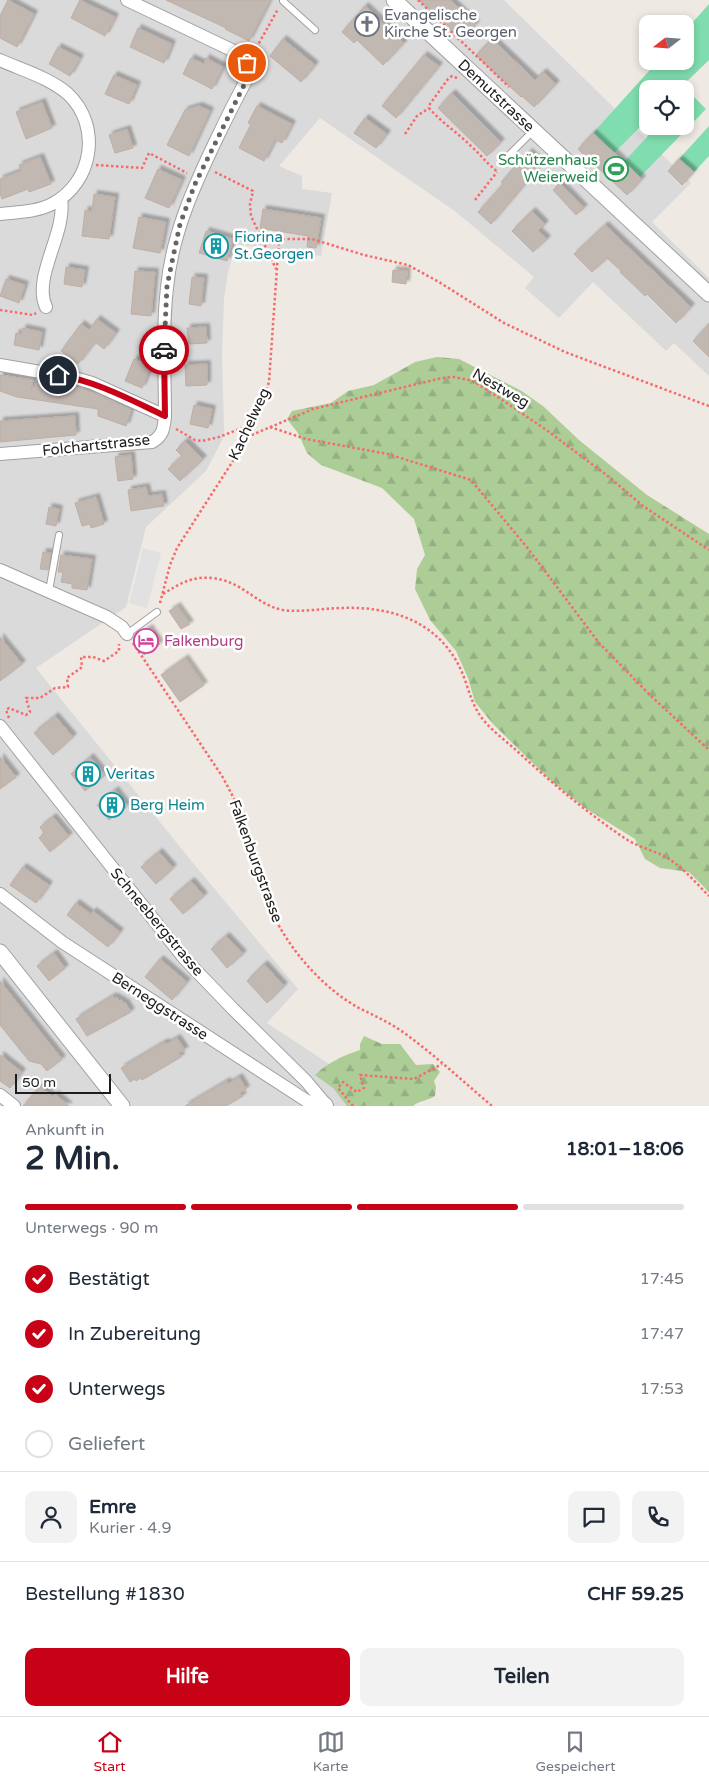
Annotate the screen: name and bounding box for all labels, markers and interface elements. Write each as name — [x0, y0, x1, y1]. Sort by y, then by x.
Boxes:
place label: Evangelische Kirche St. Georgen — [384, 6, 517, 41]
church icon: Evangelische Kirche St. Georgen — [354, 11, 380, 37]
north arrow — [639, 15, 694, 70]
map controls — [639, 15, 694, 135]
pin — [226, 42, 268, 84]
icon: bag — [233, 49, 261, 77]
street label: Demutstrasse — [454, 55, 538, 136]
button: locate — [639, 80, 694, 135]
place label: Schützenhaus Weierweid — [498, 151, 598, 186]
sports icon: Schützenhaus Weierweid — [603, 156, 629, 182]
place label: Fiorina St.Georgen — [234, 228, 314, 263]
building icon: Fiorina St.Georgen — [203, 233, 229, 259]
courier — [139, 325, 189, 375]
icon: car — [150, 336, 178, 364]
pin — [37, 354, 79, 396]
icon: home — [44, 361, 72, 389]
street label: Nestweg — [469, 364, 533, 412]
street label: Kachelweg — [224, 385, 274, 463]
street label: Folchartstrasse — [41, 430, 151, 460]
hotel icon: Falkenburg — [133, 628, 159, 654]
place label: Falkenburg — [164, 632, 243, 650]
building icon: Veritas — [75, 761, 101, 787]
place label: Veritas — [106, 765, 155, 783]
building icon: Berg Heim — [99, 792, 125, 818]
place label: Berg Heim — [130, 796, 205, 814]
street label: Falkenburgstrasse — [225, 797, 287, 925]
street label: Schneebergstrasse — [107, 864, 207, 980]
street label: Berneggstrasse — [109, 968, 211, 1044]
scale bar — [15, 1071, 111, 1094]
text: 50 m — [22, 1074, 56, 1091]
text: Ankunft in — [25, 1120, 105, 1140]
text: 18:01–18:06 — [566, 1138, 684, 1160]
text: 2 Min. — [25, 1140, 120, 1178]
text: Unterwegs · 90 m — [25, 1218, 158, 1238]
icon: check — [25, 1265, 53, 1293]
text: Bestätigt — [68, 1268, 150, 1290]
text: 17:45 — [640, 1269, 684, 1289]
icon: check — [25, 1320, 53, 1348]
text: In Zubereitung — [68, 1323, 201, 1345]
text: 17:47 — [640, 1324, 684, 1344]
icon: check — [25, 1375, 53, 1403]
text: Unterwegs — [68, 1378, 165, 1400]
text: 17:53 — [640, 1379, 684, 1399]
text: Geliefert — [68, 1433, 145, 1455]
button: person — [25, 1491, 77, 1543]
button: chat — [568, 1491, 620, 1543]
button: phone — [632, 1491, 684, 1543]
text: Emre — [89, 1496, 136, 1518]
text: Kurier · 4.9 — [89, 1518, 172, 1538]
text: Bestellung #1830 — [25, 1583, 185, 1605]
text: CHF 59.25 — [587, 1583, 684, 1605]
button: Hilfe — [25, 1648, 350, 1706]
button: Teilen — [360, 1648, 684, 1706]
tab: Start — [93, 1728, 126, 1775]
tab: Karte — [313, 1728, 348, 1775]
tab: Gespeichert — [535, 1728, 616, 1775]

